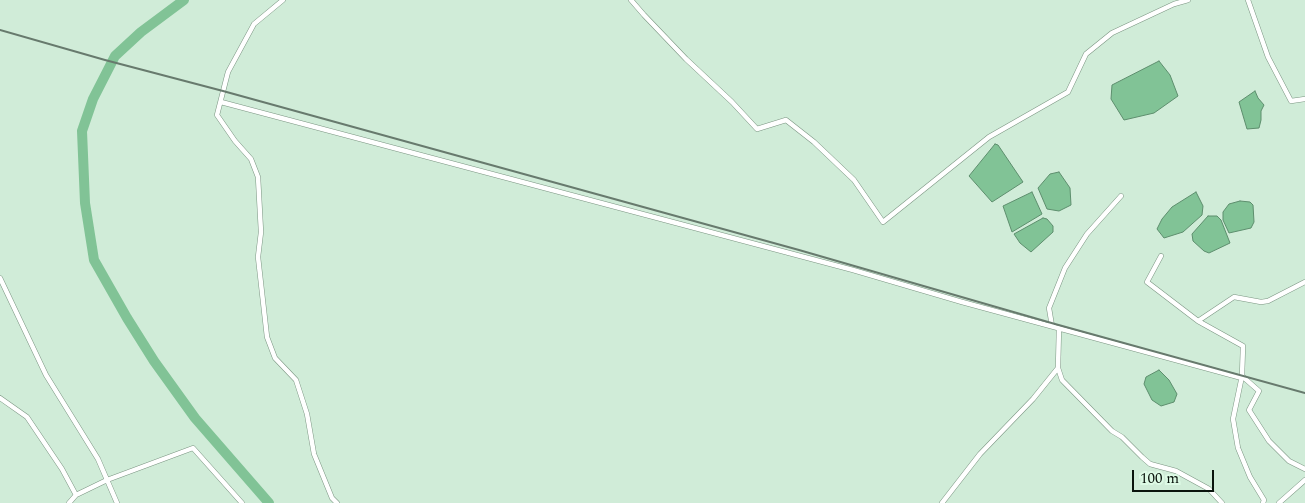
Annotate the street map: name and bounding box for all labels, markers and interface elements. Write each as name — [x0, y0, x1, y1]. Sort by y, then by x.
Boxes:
scale bar — [1135, 460, 1218, 492]
text: 100 m — [1140, 467, 1179, 490]

